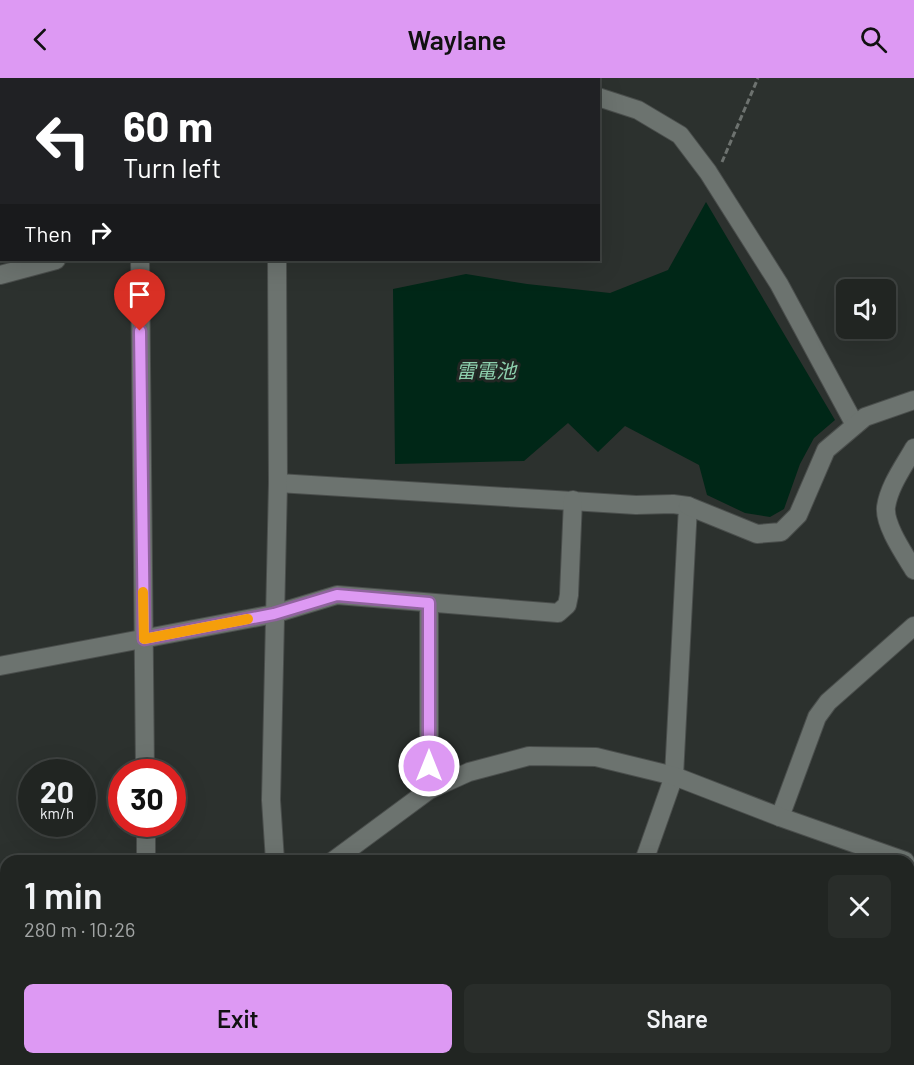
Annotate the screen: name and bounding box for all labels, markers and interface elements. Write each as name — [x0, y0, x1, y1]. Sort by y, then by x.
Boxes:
icon: back — [24, 23, 57, 56]
text: Waylane — [408, 23, 506, 55]
icon: search — [857, 23, 890, 56]
text: 60 m — [123, 100, 213, 150]
icon: left — [24, 102, 102, 180]
text: Turn left — [123, 151, 221, 183]
icon: right — [84, 216, 117, 249]
text: Then — [24, 220, 72, 246]
pin — [114, 269, 165, 331]
icon: arrive — [123, 278, 156, 311]
map controls — [836, 279, 896, 339]
button: sound — [836, 279, 896, 339]
water label: 雷電池 — [456, 358, 518, 382]
position arrow — [397, 734, 461, 798]
speed limit sign: 30 — [108, 759, 186, 837]
text: 20 — [40, 773, 74, 809]
text: km/h — [40, 804, 74, 822]
text: 1 min — [24, 873, 103, 916]
button: close — [828, 875, 891, 938]
text: 280 m · 10:26 — [24, 917, 135, 941]
button: Exit — [24, 984, 452, 1053]
button: Share — [464, 984, 891, 1053]

